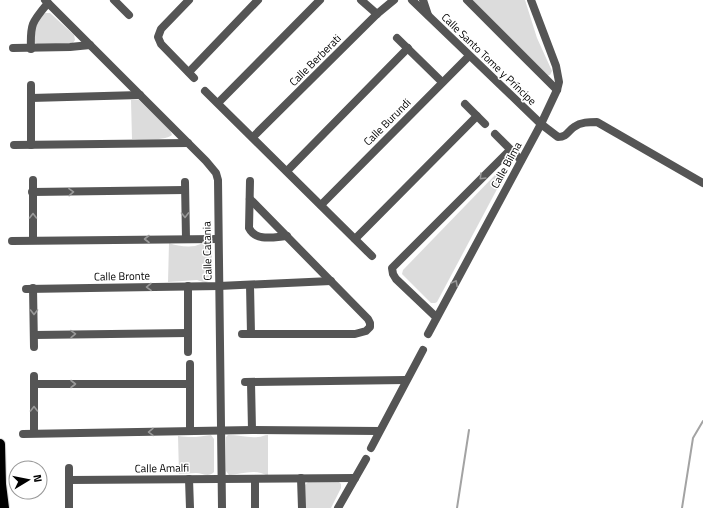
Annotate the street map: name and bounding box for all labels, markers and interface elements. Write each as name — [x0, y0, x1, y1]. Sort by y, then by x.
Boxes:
street label: Calle Santo Tome y Príncipe — [438, 9, 540, 109]
street label: Calle Berberati — [285, 30, 345, 90]
street label: Calle Burundi — [360, 95, 414, 149]
street label: Calle Bilma — [487, 138, 526, 191]
one-way arrow — [479, 172, 487, 180]
one-way arrow — [68, 187, 74, 196]
one-way arrow — [181, 212, 189, 218]
one-way arrow — [29, 213, 37, 219]
street label: Calle Catania — [198, 221, 216, 281]
one-way arrow — [144, 235, 150, 243]
street label: Calle Bronte — [94, 268, 151, 284]
one-way arrow — [450, 280, 457, 287]
one-way arrow — [146, 283, 152, 291]
one-way arrow — [30, 309, 38, 315]
one-way arrow — [70, 330, 76, 339]
one-way arrow — [70, 380, 76, 388]
one-way arrow — [30, 406, 38, 412]
one-way arrow — [148, 427, 154, 436]
north arrow — [8, 460, 48, 500]
street label: Calle Amalfi — [135, 460, 189, 476]
text: N — [29, 473, 46, 483]

